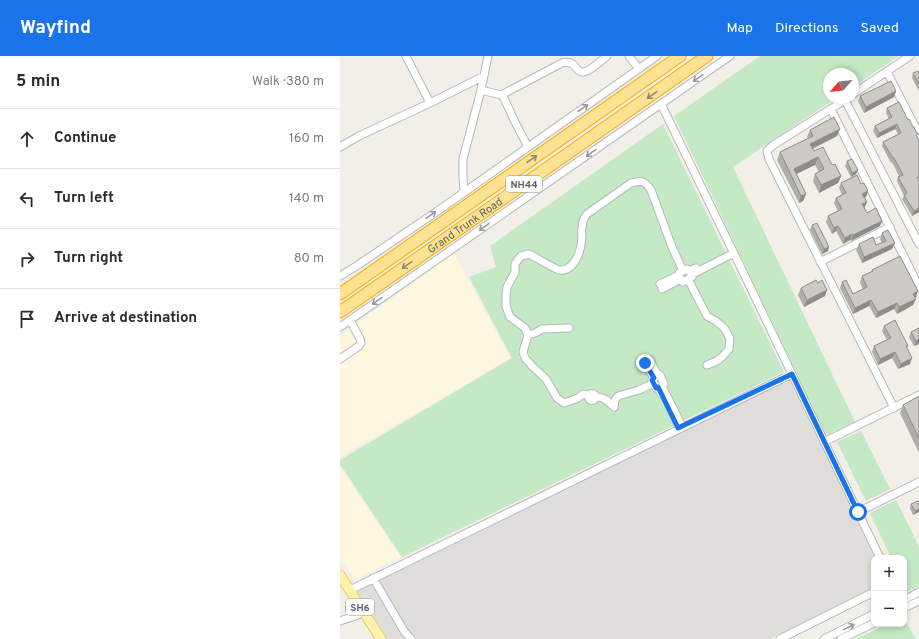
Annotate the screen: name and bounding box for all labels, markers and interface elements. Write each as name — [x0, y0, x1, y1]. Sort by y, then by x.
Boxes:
text: Wayfind — [20, 16, 91, 40]
text: Map — [727, 20, 753, 37]
text: Directions — [775, 20, 839, 37]
text: Saved — [861, 20, 899, 37]
north arrow — [823, 68, 859, 104]
text: 5 min — [16, 71, 60, 93]
text: Walk · 380 m — [252, 74, 324, 90]
one-way arrow — [692, 74, 703, 82]
one-way arrow — [647, 91, 658, 99]
one-way arrow — [577, 104, 588, 112]
icon: ahead — [16, 128, 38, 150]
text: Continue — [54, 129, 116, 148]
text: 160 m — [289, 131, 324, 147]
one-way arrow — [586, 149, 597, 157]
one-way arrow — [527, 155, 538, 163]
road number: NH44 — [506, 176, 542, 192]
icon: left — [16, 188, 38, 210]
text: Turn left — [54, 189, 114, 208]
text: 140 m — [289, 191, 324, 207]
street label: Grand Trunk Road — [425, 195, 506, 257]
one-way arrow — [425, 211, 436, 219]
one-way arrow — [479, 223, 490, 231]
icon: right — [16, 248, 38, 270]
text: Turn right — [54, 249, 123, 268]
text: 80 m — [294, 251, 324, 267]
one-way arrow — [402, 261, 413, 269]
one-way arrow — [372, 297, 383, 305]
icon: arrive — [16, 308, 38, 330]
text: Arrive at destination — [54, 309, 197, 328]
route end — [636, 354, 654, 372]
route start — [849, 503, 867, 521]
map controls — [871, 555, 907, 627]
button: + — [871, 555, 907, 591]
button: − — [871, 591, 907, 627]
road number: SH6 — [346, 599, 374, 615]
one-way arrow — [843, 623, 855, 630]

